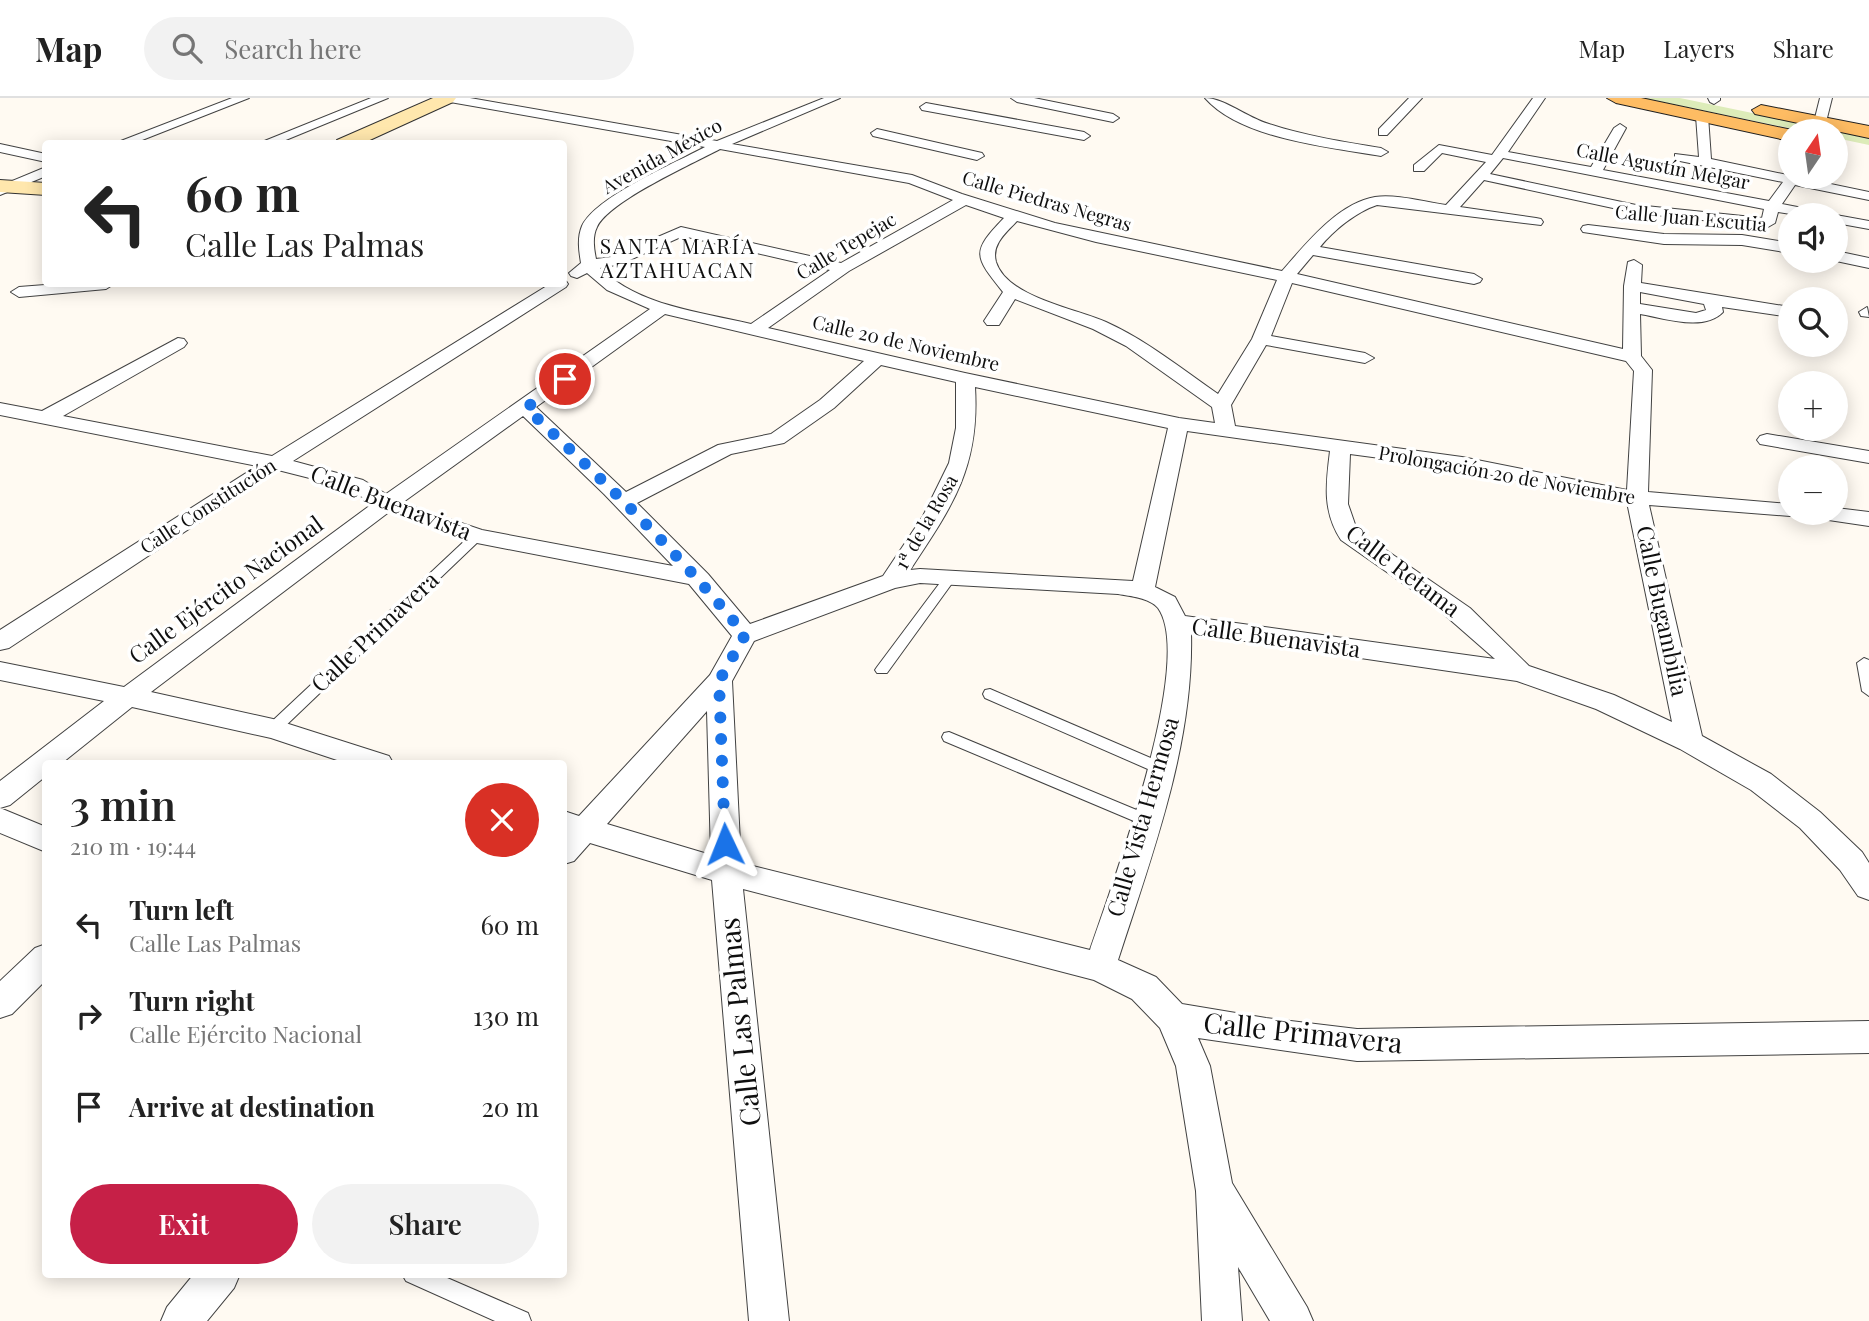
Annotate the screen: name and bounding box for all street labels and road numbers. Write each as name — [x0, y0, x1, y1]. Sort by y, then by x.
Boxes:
street label: Avenida México — [596, 111, 726, 199]
street label: Calle Agustín Melgar — [1574, 135, 1753, 195]
street label: Calle Piedras Negras — [959, 163, 1135, 237]
street label: Calle Juan Escutia — [1614, 197, 1769, 237]
street label: Calle Tepejac — [791, 205, 900, 285]
street label: Calle 20 de Noviembre — [810, 308, 1002, 376]
street label: Prolongación 20 de Noviembre — [1377, 439, 1638, 509]
street label: Calle Constitución — [134, 451, 281, 559]
street label: Calle Buenavista — [307, 457, 477, 547]
street label: 1ª de la Rosa — [888, 469, 963, 574]
street label: Calle Ejército Nacional — [122, 508, 329, 670]
street label: Calle Retama — [1340, 517, 1468, 623]
street label: Calle Bugambilia — [1630, 523, 1697, 699]
street label: Calle Primavera — [303, 563, 445, 698]
street label: Calle Buenavista — [1190, 609, 1363, 664]
street label: Calle Vista Hermosa — [1098, 713, 1185, 920]
street label: Calle Las Palmas — [709, 916, 768, 1128]
street label: Calle Primavera — [1202, 1003, 1405, 1060]

